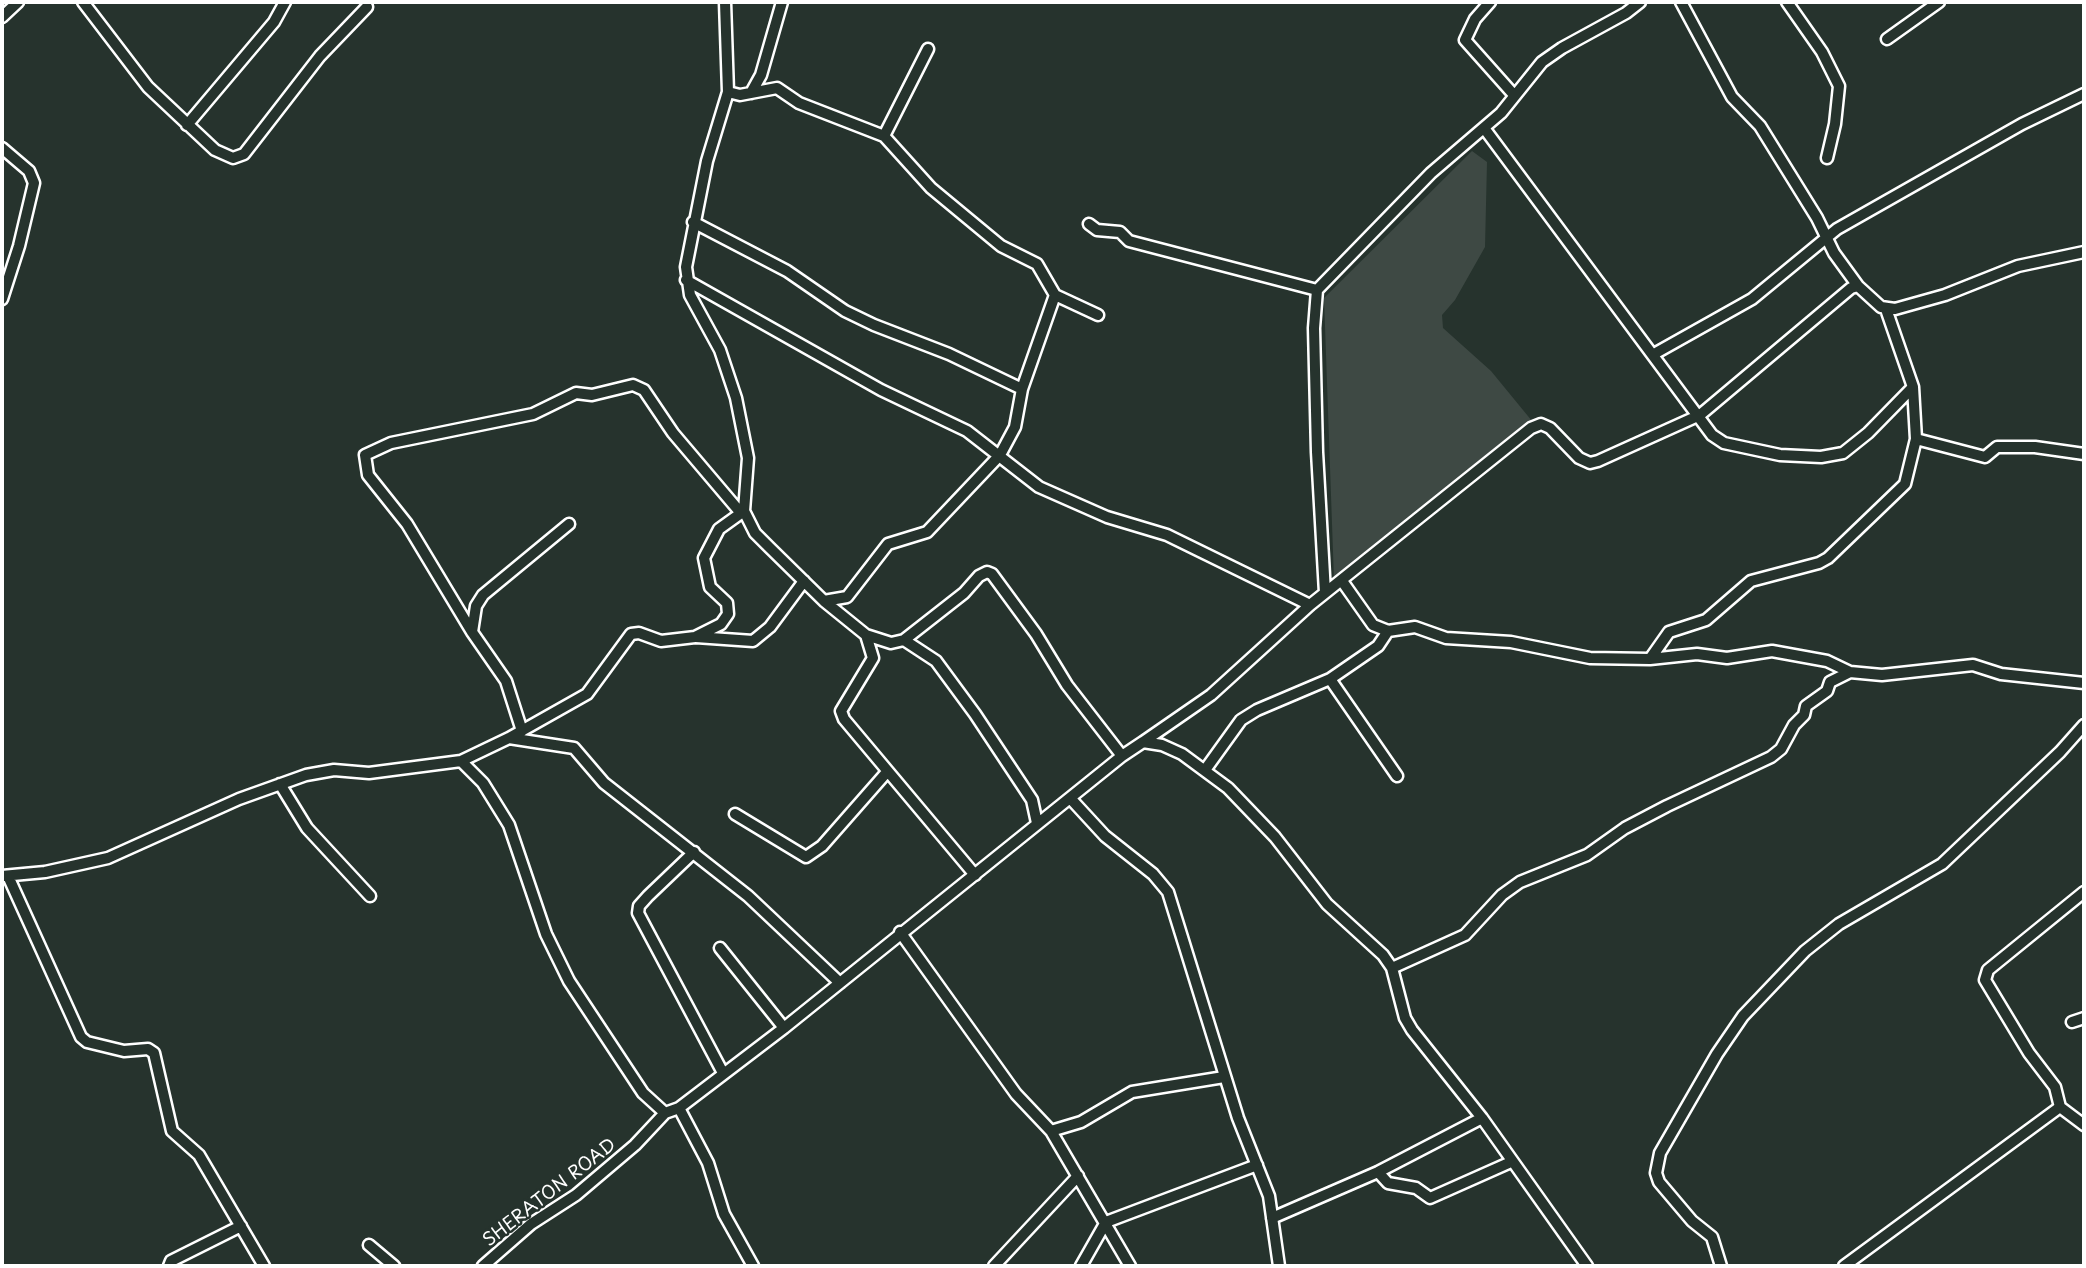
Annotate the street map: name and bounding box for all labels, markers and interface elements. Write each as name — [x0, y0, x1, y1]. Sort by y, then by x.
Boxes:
street label: SHERATON ROAD — [479, 1134, 621, 1252]

